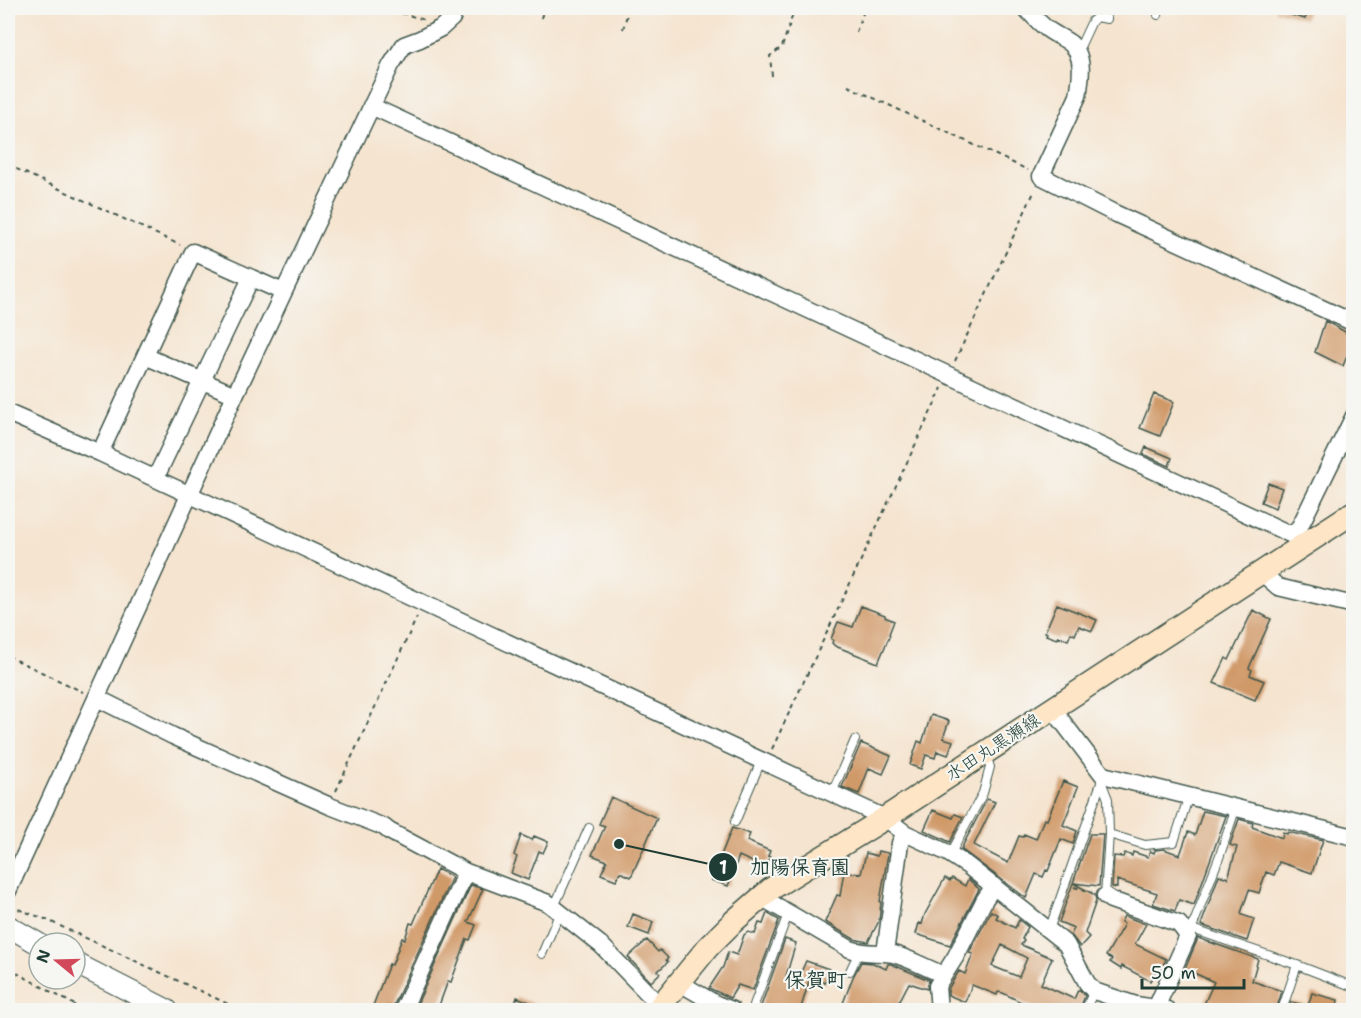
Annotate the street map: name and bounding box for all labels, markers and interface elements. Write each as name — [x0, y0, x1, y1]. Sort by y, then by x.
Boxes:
street label: 水田丸黒瀬線 — [941, 708, 1045, 786]
callout: 加陽保育園 — [708, 848, 862, 886]
text: 加陽保育園 — [750, 854, 850, 880]
text: 1 — [719, 856, 727, 880]
north arrow — [27, 931, 87, 991]
text: N — [31, 947, 55, 966]
scale bar — [1142, 952, 1244, 990]
text: 50 m — [1151, 961, 1196, 985]
district label: 保賀町 — [785, 966, 848, 994]

